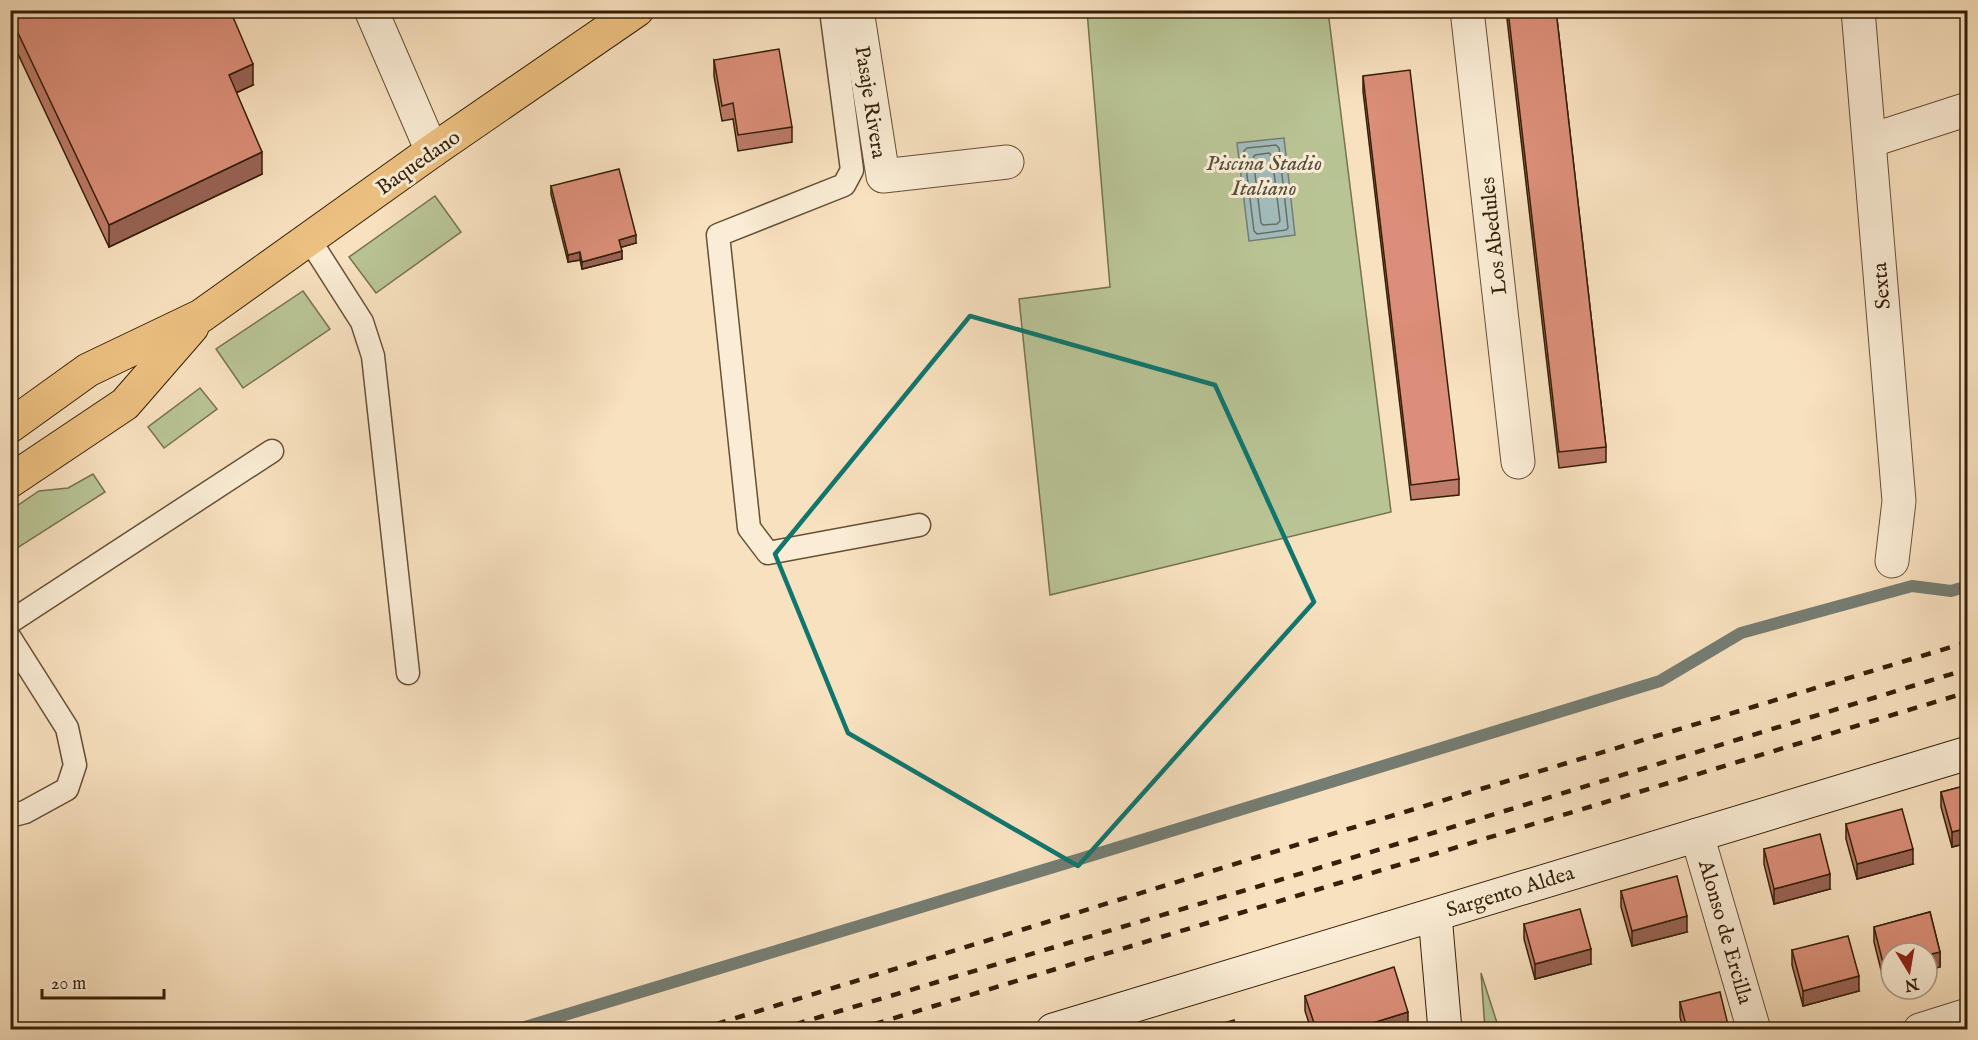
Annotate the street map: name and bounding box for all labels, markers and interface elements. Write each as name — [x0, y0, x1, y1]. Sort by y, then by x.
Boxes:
street label: Pasaje Rivera — [847, 44, 892, 161]
street label: Baquedano — [372, 124, 466, 202]
water label: Piscina Stadio Italiano — [1206, 150, 1322, 203]
street label: Los Abedules — [1475, 176, 1514, 296]
street label: Sexta — [1867, 260, 1898, 310]
street label: Alonso de Ercilla — [1691, 856, 1758, 1008]
street label: Sargento Aldea — [1443, 860, 1579, 925]
north arrow — [1879, 941, 1939, 1001]
scale bar — [42, 962, 164, 1000]
text: N — [1903, 972, 1921, 995]
text: 20 m — [51, 973, 86, 996]

